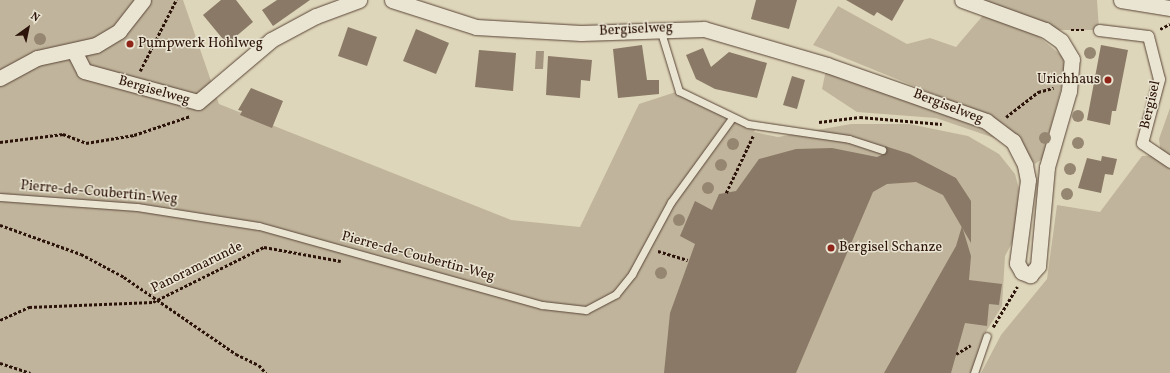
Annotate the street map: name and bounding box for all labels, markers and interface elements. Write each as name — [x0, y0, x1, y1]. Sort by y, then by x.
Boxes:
north arrow — [8, 8, 48, 48]
text: N — [27, 9, 42, 26]
street label: Bergiselweg — [599, 20, 673, 40]
place label: Pumpwerk Hohlweg — [138, 36, 263, 52]
marker: Pumpwerk Hohlweg — [125, 39, 135, 49]
place label: Urichhaus — [1037, 72, 1100, 88]
street label: Bergiselweg — [116, 73, 192, 109]
marker: Urichhaus — [1103, 75, 1113, 85]
street label: Bergisel — [1137, 79, 1165, 131]
street label: Bergiselweg — [910, 86, 986, 128]
street label: Pierre-de-Coubertin-Weg — [20, 178, 178, 208]
street label: Pierre-de-Coubertin-Weg — [340, 228, 496, 286]
street label: Panoramarunde — [148, 239, 246, 297]
place label: Bergisel Schanze — [839, 240, 942, 256]
marker: Bergisel Schanze — [826, 243, 836, 253]

